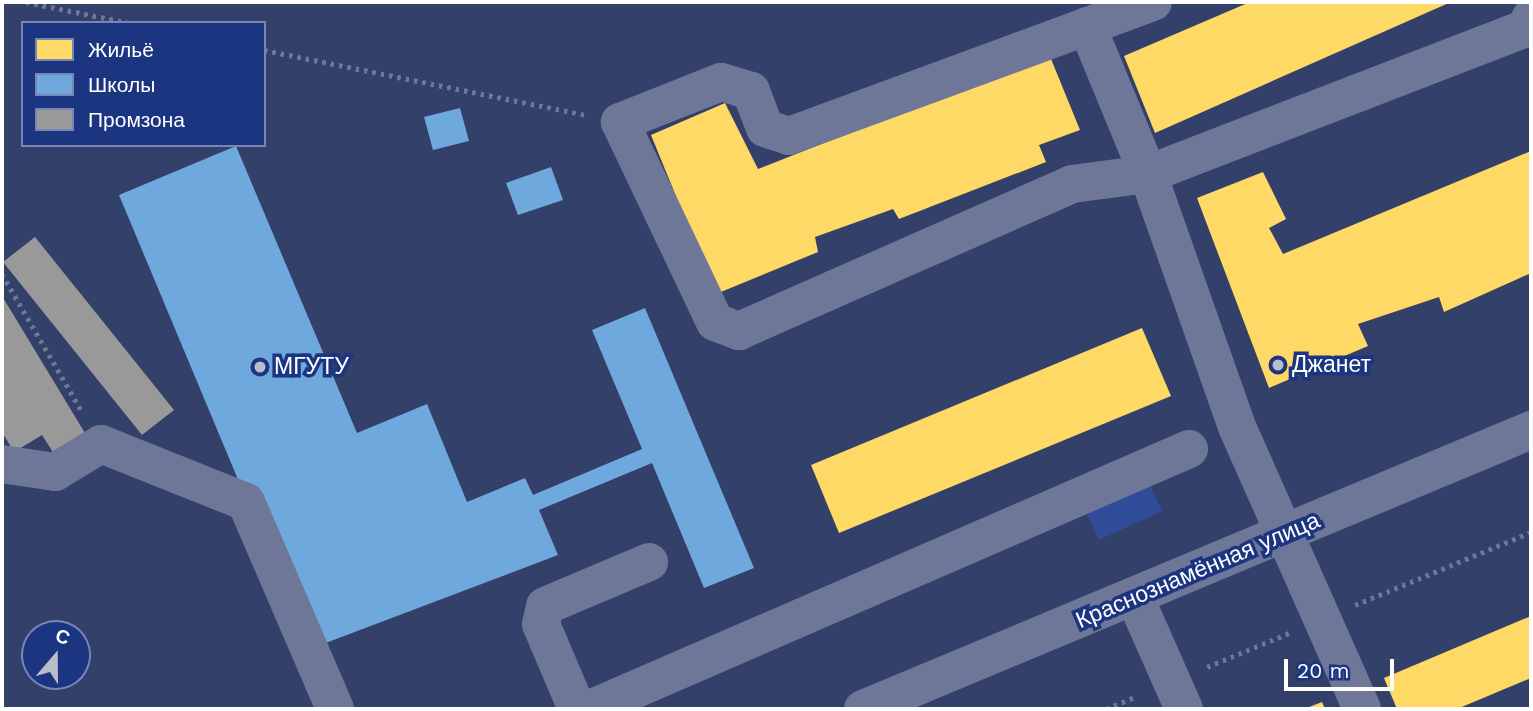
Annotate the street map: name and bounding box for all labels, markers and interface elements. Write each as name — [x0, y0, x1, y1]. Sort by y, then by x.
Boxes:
legend — [21, 21, 266, 147]
text: Жильё — [88, 37, 154, 62]
text: Школы — [88, 72, 155, 97]
text: Промзона — [88, 107, 185, 132]
place label: Джанет — [1292, 351, 1371, 379]
place label: МГУТУ — [274, 353, 349, 381]
marker: Джанет — [1270, 357, 1286, 373]
marker: МГУТУ — [252, 359, 268, 375]
street label: Краснознамённая улица — [1072, 507, 1324, 635]
north arrow — [21, 620, 91, 690]
text: С — [52, 624, 73, 650]
scale bar — [1288, 644, 1398, 688]
text: 20 m — [1297, 658, 1349, 683]

